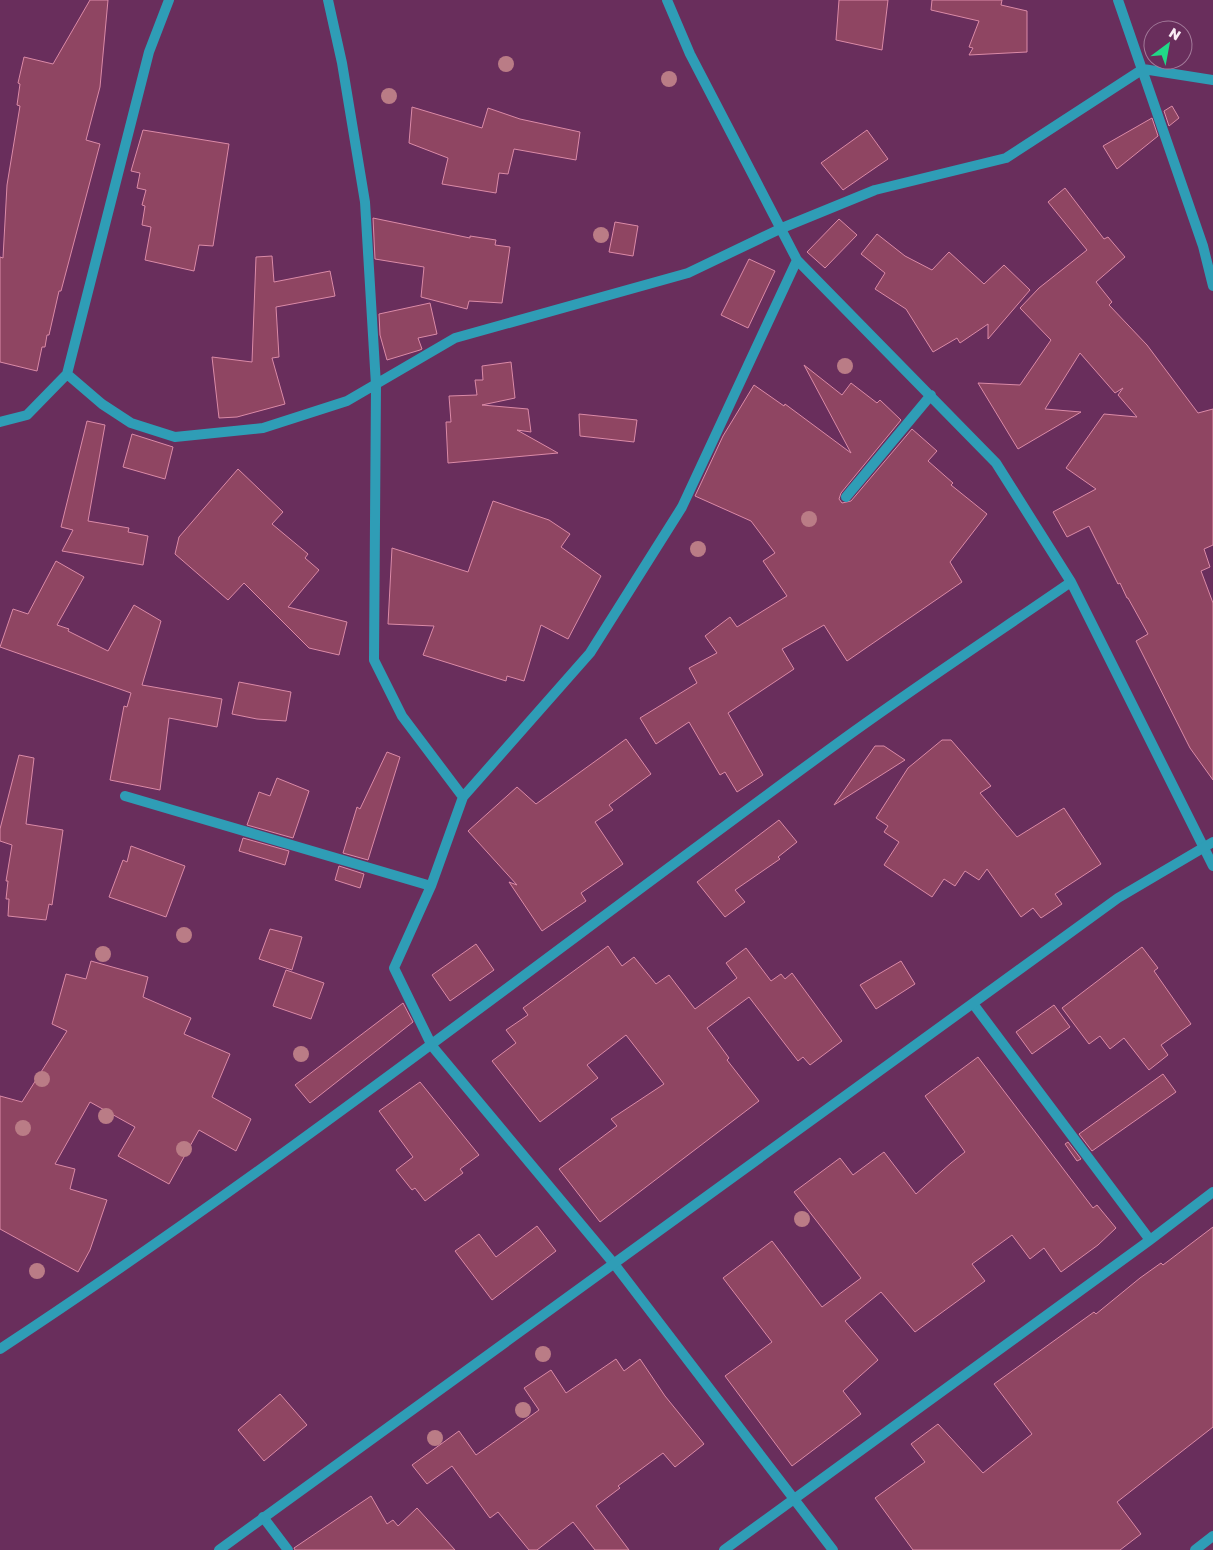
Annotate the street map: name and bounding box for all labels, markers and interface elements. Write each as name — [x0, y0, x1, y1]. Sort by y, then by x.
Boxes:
north arrow — [1143, 20, 1193, 70]
text: N — [1166, 24, 1184, 44]

